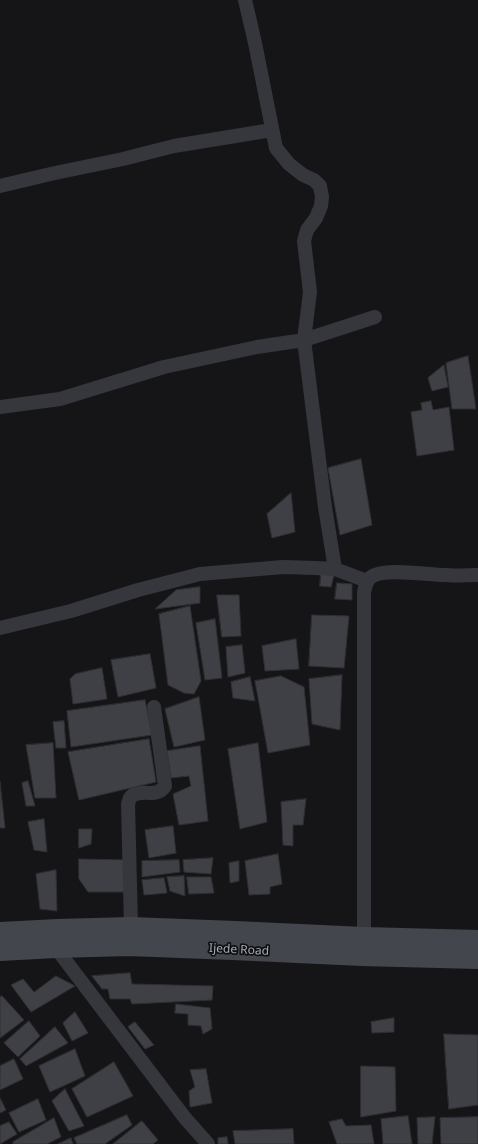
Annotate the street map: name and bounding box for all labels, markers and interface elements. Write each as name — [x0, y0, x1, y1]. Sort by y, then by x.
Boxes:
street label: Ijede Road — [209, 941, 269, 959]

